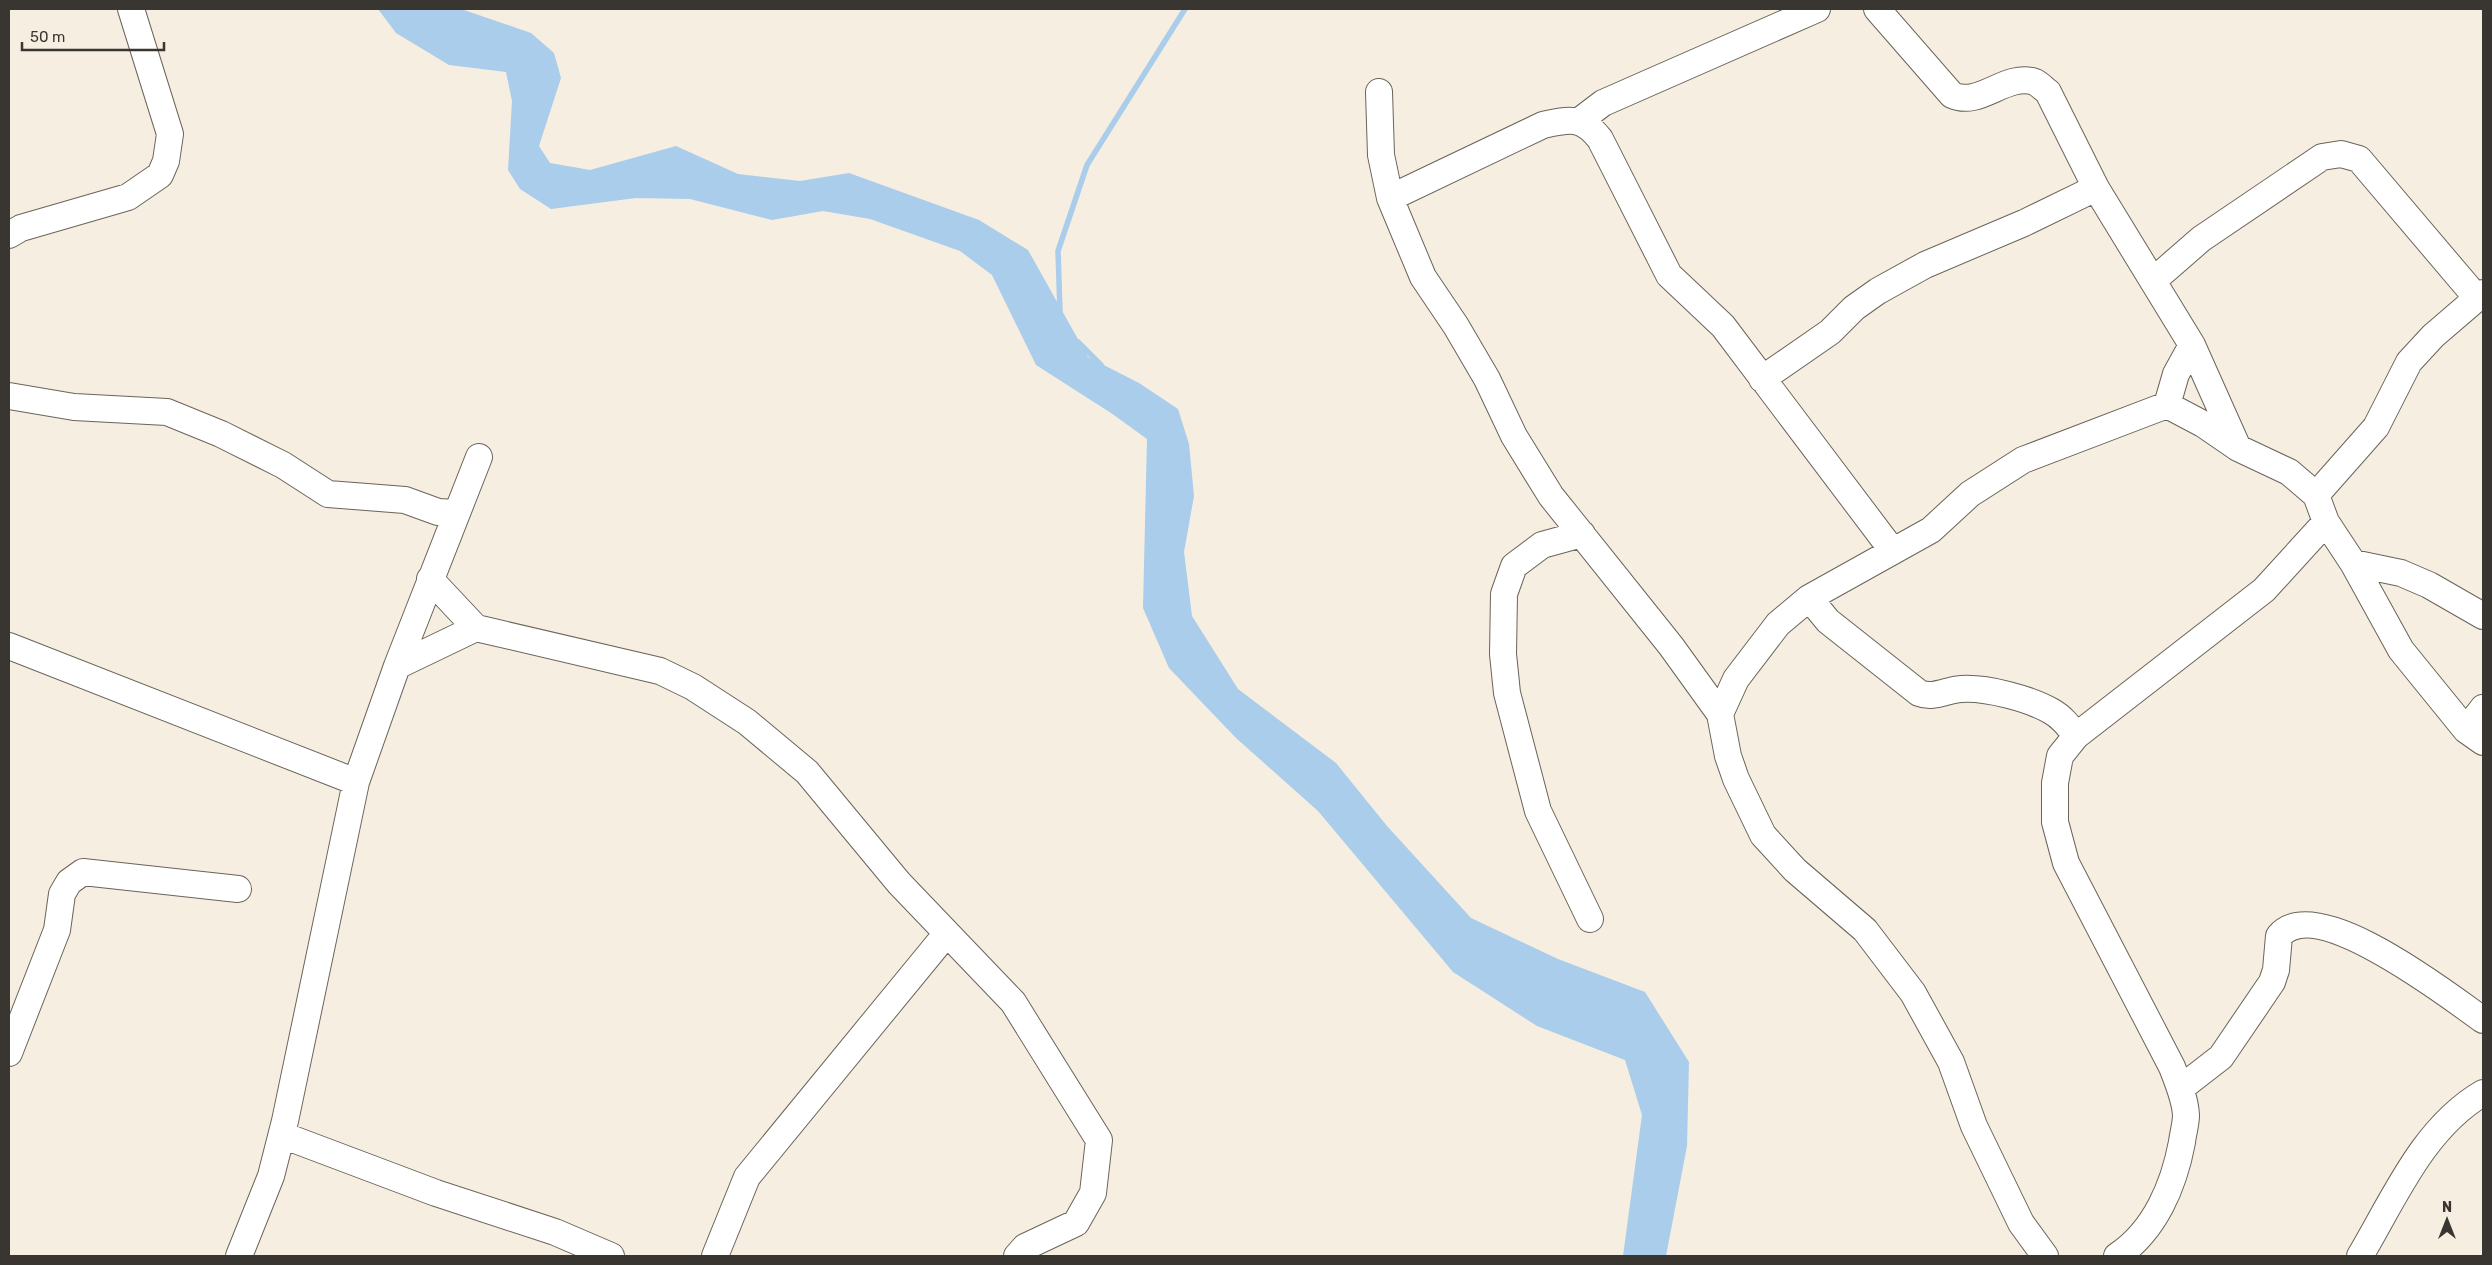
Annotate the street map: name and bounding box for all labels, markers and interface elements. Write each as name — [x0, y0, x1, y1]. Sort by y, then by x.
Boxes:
scale bar — [22, 20, 165, 52]
text: 50 m — [30, 28, 65, 46]
north arrow — [2422, 1195, 2472, 1245]
text: N — [2442, 1199, 2452, 1216]

